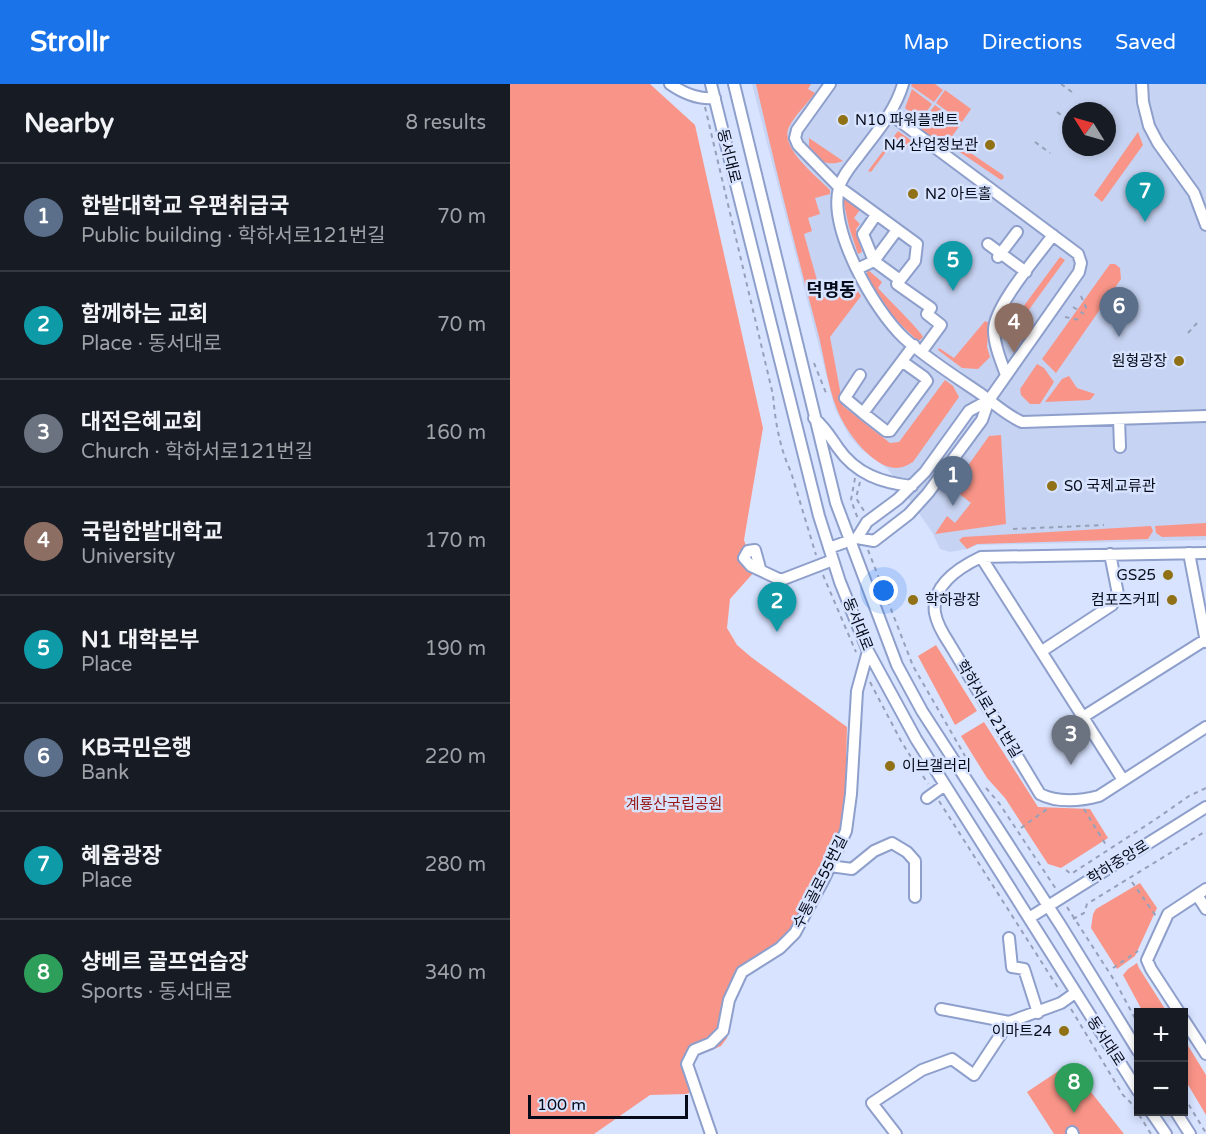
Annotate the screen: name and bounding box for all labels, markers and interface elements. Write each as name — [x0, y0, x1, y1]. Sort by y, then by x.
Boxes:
text: Strollr — [30, 25, 109, 59]
text: Map — [903, 30, 949, 55]
text: Directions — [982, 30, 1082, 55]
text: Saved — [1115, 30, 1176, 55]
north arrow — [1062, 102, 1116, 156]
text: Nearby — [24, 108, 114, 139]
text: 8 results — [406, 111, 486, 135]
place label: N10 파워플랜트 — [855, 111, 959, 129]
marker: N10 파워플랜트 — [836, 113, 850, 127]
street label: 동서대로 — [714, 127, 744, 185]
place label: N4 산업정보관 — [884, 136, 978, 154]
marker: N4 산업정보관 — [983, 138, 997, 152]
pin: 7 — [1126, 172, 1164, 222]
place label: N2 아트홀 — [925, 185, 992, 203]
marker: N2 아트홀 — [906, 187, 920, 201]
text: 한밭대학교 우편취급국 — [81, 193, 289, 219]
text: 1 — [37, 205, 50, 229]
text: 70 m — [437, 205, 486, 229]
text: Public building · 학하서로121번길 — [81, 224, 386, 248]
pin: 5 — [934, 242, 972, 291]
district label: 덕명동 — [806, 279, 856, 301]
pin: 6 — [1100, 288, 1138, 337]
text: 함께하는 교회 — [81, 301, 208, 327]
pin: 4 — [994, 304, 1034, 353]
text: 2 — [37, 313, 50, 337]
text: 70 m — [437, 313, 486, 337]
text: Place · 동서대로 — [81, 332, 222, 356]
place label: 원형광장 — [1112, 352, 1167, 370]
marker: 원형광장 — [1172, 354, 1186, 368]
text: 대전은혜교회 — [81, 409, 202, 435]
text: 3 — [37, 421, 50, 445]
text: 160 m — [425, 421, 486, 445]
text: Church · 학하서로121번길 — [81, 440, 313, 464]
pin: 1 — [934, 456, 972, 506]
place label: S0 국제교류관 — [1064, 477, 1156, 495]
marker: S0 국제교류관 — [1045, 479, 1059, 493]
text: 국립한밭대학교 — [81, 519, 223, 545]
text: 4 — [37, 529, 50, 553]
text: 170 m — [425, 529, 486, 553]
text: University — [81, 545, 175, 569]
place label: GS25 — [1117, 566, 1156, 584]
marker: GS25 — [1161, 568, 1175, 582]
your location — [869, 576, 898, 605]
pin: 2 — [758, 582, 796, 632]
place label: 학하광장 — [925, 591, 980, 609]
place label: 컴포즈커피 — [1091, 591, 1160, 609]
marker: 학하광장 — [906, 593, 920, 607]
marker: 컴포즈커피 — [1165, 593, 1179, 607]
street label: 동서대로 — [839, 595, 877, 653]
text: N1 대학본부 — [81, 627, 199, 653]
text: 5 — [37, 637, 50, 661]
text: 190 m — [425, 637, 486, 661]
text: Place — [81, 653, 132, 677]
street label: 학하서로121번길 — [953, 657, 1025, 761]
pin: 3 — [1052, 716, 1090, 765]
text: KB국민은행 — [81, 735, 192, 761]
text: 6 — [37, 745, 50, 769]
text: 220 m — [425, 745, 486, 769]
place label: 이브갤러리 — [902, 757, 971, 775]
marker: 이브갤러리 — [883, 759, 897, 773]
text: Bank — [81, 761, 129, 785]
park label: 계룡산국립공원 — [626, 795, 722, 813]
street label: 수통골로55번길 — [789, 833, 851, 931]
street label: 학하중앙로 — [1084, 836, 1152, 888]
text: 혜윰광장 — [81, 843, 162, 869]
text: 7 — [37, 853, 50, 877]
text: 280 m — [425, 853, 486, 877]
text: Place — [81, 869, 132, 893]
text: 샹베르 골프연습장 — [81, 949, 249, 975]
text: 8 — [37, 961, 50, 985]
text: 340 m — [425, 961, 486, 985]
text: Sports · 동서대로 — [81, 980, 232, 1004]
map controls — [1134, 1008, 1188, 1116]
button: + — [1134, 1008, 1188, 1062]
street label: 동서대로 — [1083, 1013, 1129, 1069]
place label: 이마트24 — [992, 1022, 1052, 1040]
marker: 이마트24 — [1057, 1024, 1071, 1038]
button: − — [1134, 1062, 1188, 1116]
pin: 8 — [1054, 1064, 1094, 1113]
scale bar — [528, 1092, 688, 1120]
text: 100 m — [537, 1095, 586, 1115]

